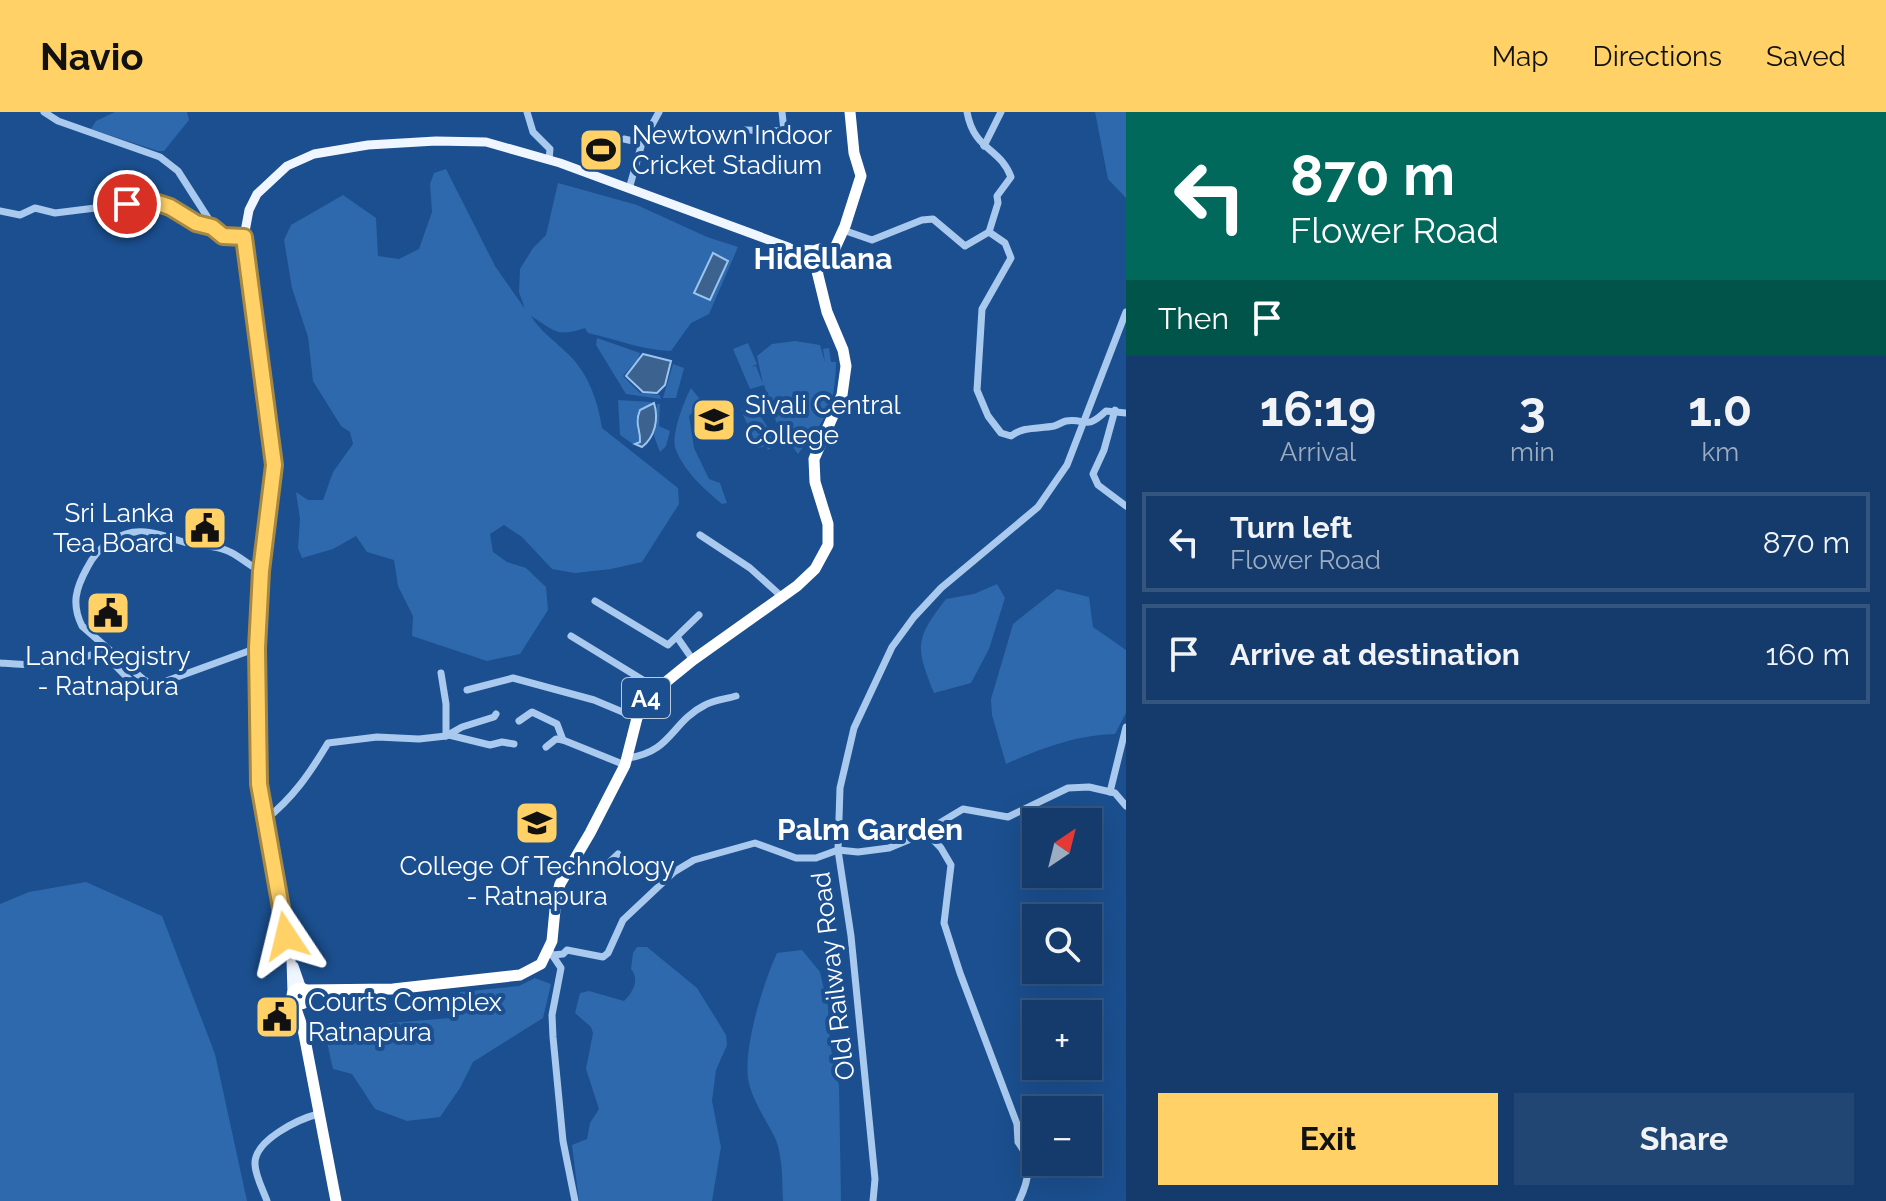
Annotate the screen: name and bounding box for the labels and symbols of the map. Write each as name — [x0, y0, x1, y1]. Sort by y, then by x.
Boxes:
place label: Newtown Indoor Cricket Stadium — [632, 120, 832, 180]
sports icon: Newtown Indoor Cricket Stadium — [577, 126, 625, 174]
pin — [93, 170, 161, 238]
district label: Hidellana — [754, 241, 892, 276]
place label: Sivali Central College — [745, 390, 902, 450]
school or university icon: Sivali Central College — [690, 396, 738, 444]
place label: Sri Lanka Tea Board — [53, 498, 174, 558]
public building icon: Sri Lanka Tea Board — [181, 504, 229, 552]
public building icon: Land Registry - Ratnapura — [84, 589, 132, 637]
place label: Land Registry - Ratnapura — [25, 641, 191, 701]
road number: A4 — [622, 678, 670, 718]
school or university icon: College Of Technology - Ratnapura — [513, 799, 561, 847]
north arrow — [1022, 808, 1102, 888]
district label: Palm Garden — [777, 812, 963, 847]
place label: College Of Technology - Ratnapura — [399, 851, 675, 911]
street label: Old Railway Road — [805, 870, 861, 1082]
position arrow — [244, 894, 328, 978]
place label: Courts Complex Ratnapura — [308, 987, 502, 1047]
public building icon: Courts Complex Ratnapura — [253, 993, 301, 1041]

